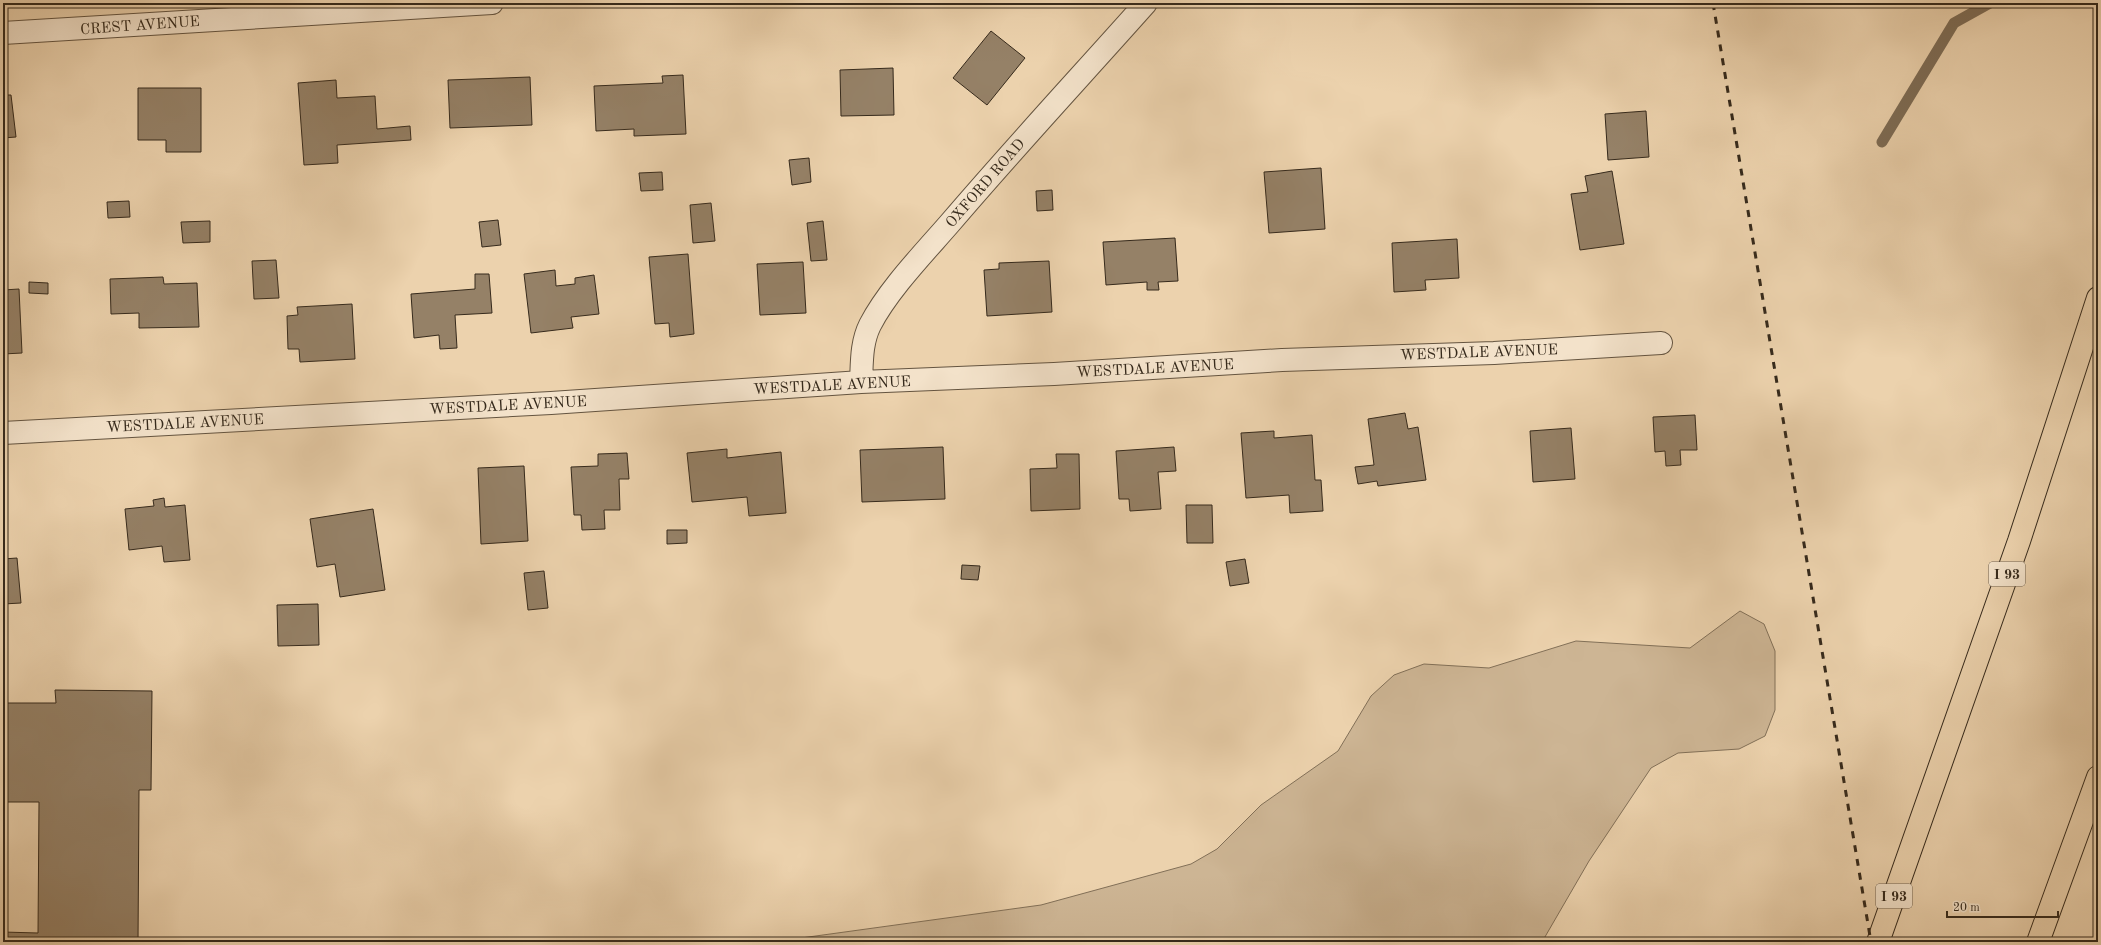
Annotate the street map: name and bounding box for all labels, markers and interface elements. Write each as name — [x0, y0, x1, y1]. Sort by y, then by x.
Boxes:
street label: CREST AVENUE — [80, 15, 200, 38]
street label: OXFORD ROAD — [944, 137, 1029, 231]
street label: WESTDALE AVENUE — [1400, 343, 1558, 364]
street label: WESTDALE AVENUE — [1076, 358, 1234, 381]
street label: WESTDALE AVENUE — [753, 375, 911, 398]
street label: WESTDALE AVENUE — [429, 395, 587, 418]
street label: WESTDALE AVENUE — [106, 413, 264, 436]
road number: I 93 — [1989, 562, 2025, 586]
road number: I 93 — [1876, 884, 1912, 908]
scale bar — [1947, 893, 2058, 919]
text: 20 m — [1953, 902, 1980, 914]

